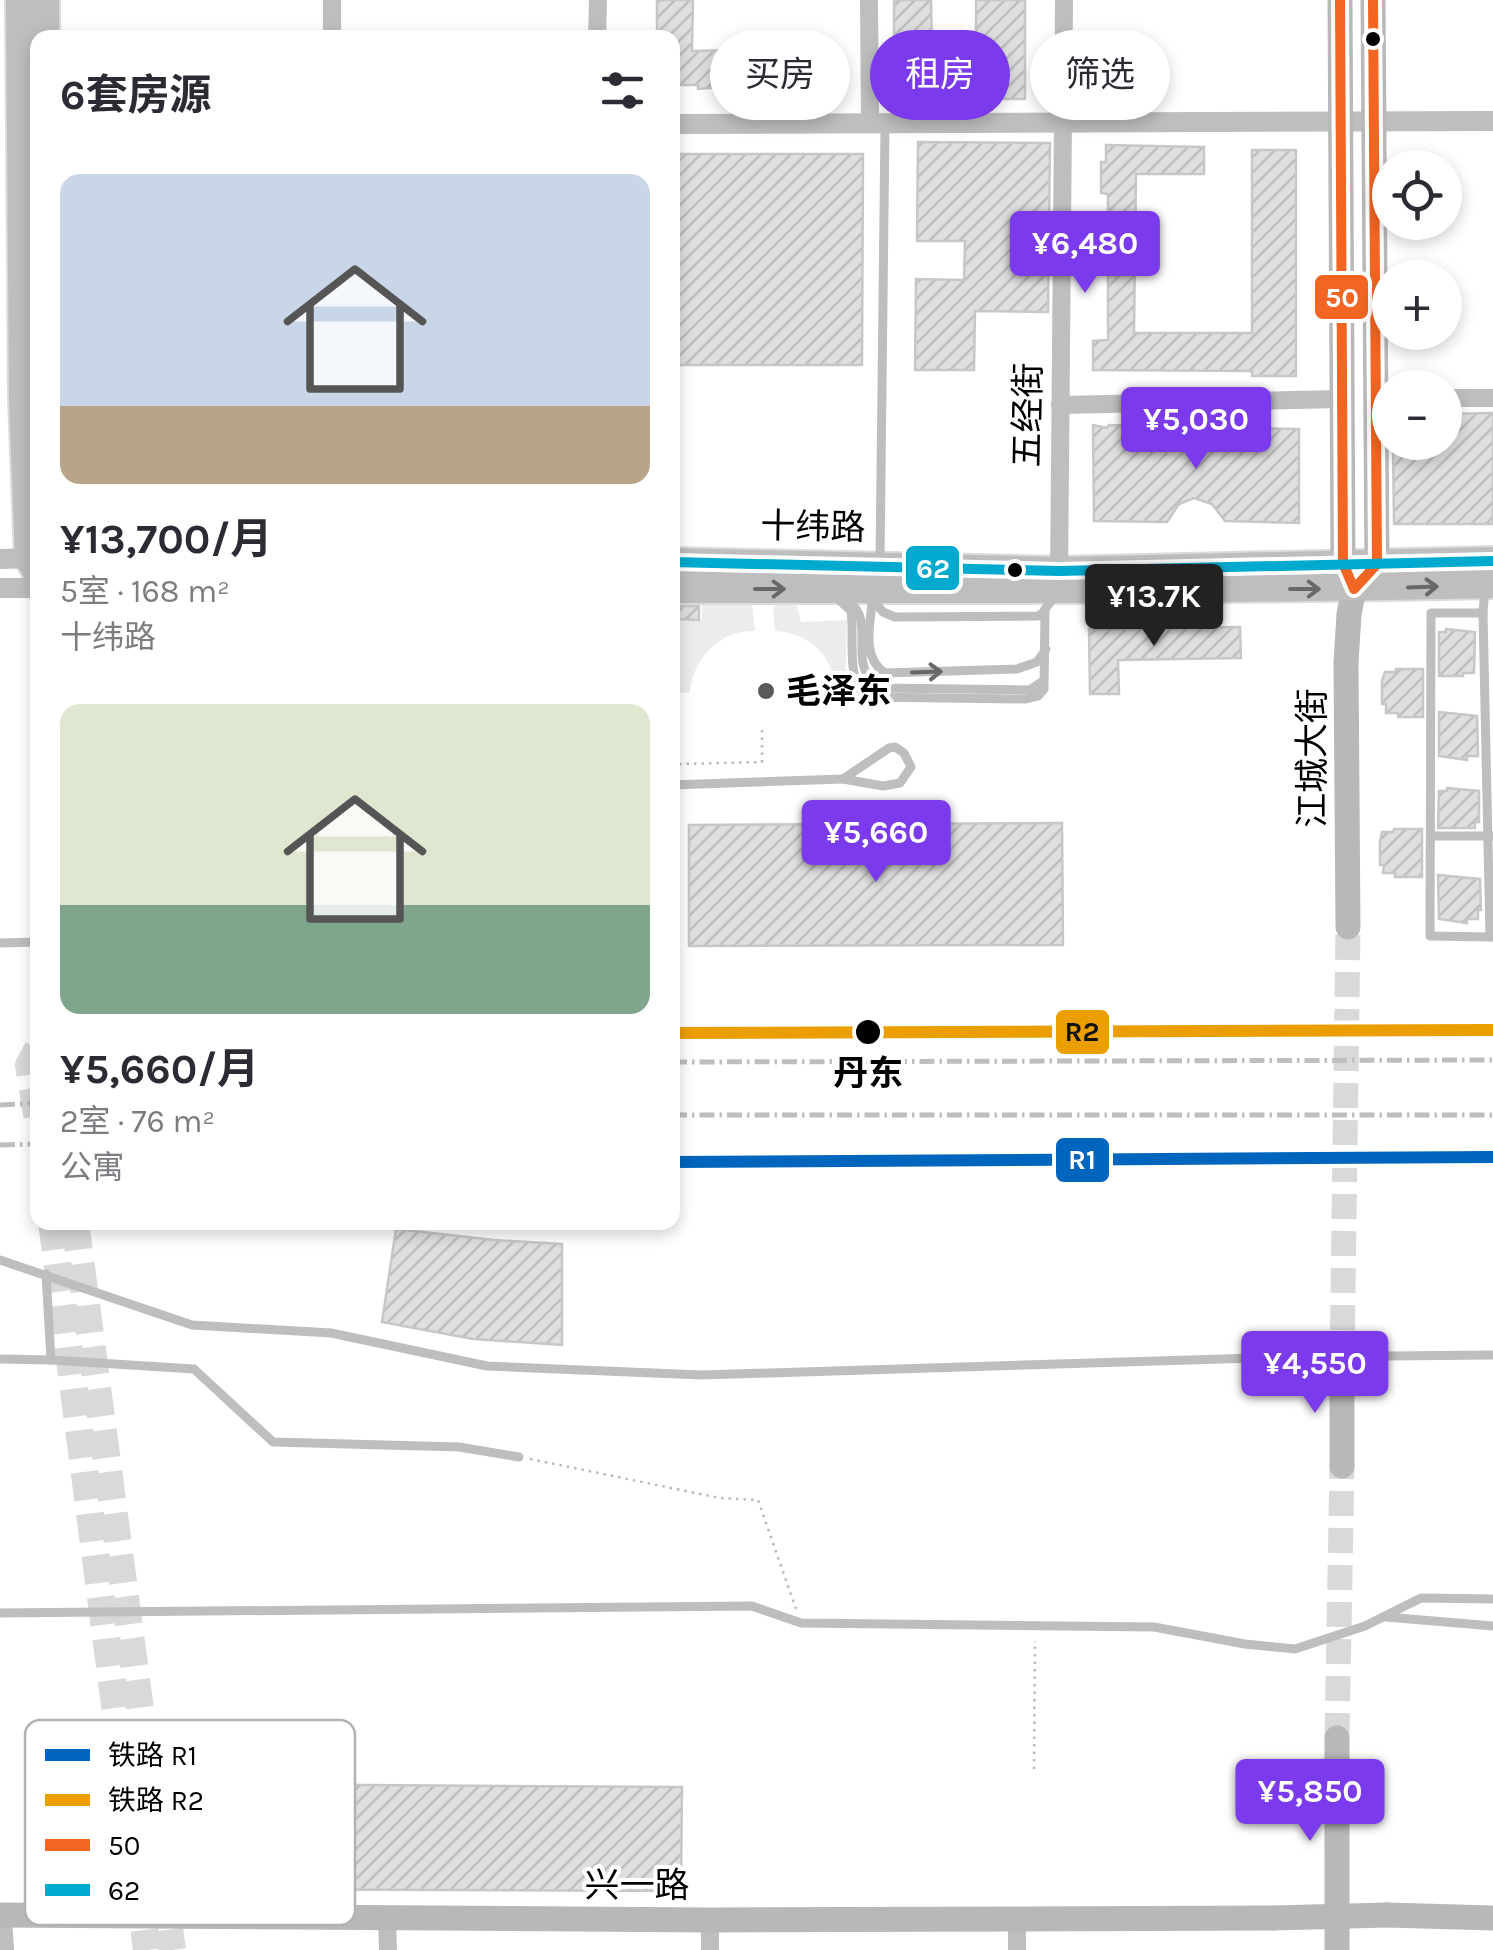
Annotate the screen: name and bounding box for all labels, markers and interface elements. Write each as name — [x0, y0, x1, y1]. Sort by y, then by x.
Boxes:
unlabelled marker — [1363, 29, 1383, 49]
chip: 买房 — [710, 30, 850, 120]
chip: 租房 — [870, 30, 1010, 120]
chip: 筛选 — [1030, 30, 1170, 120]
icon: filters — [595, 63, 650, 118]
text: 6套房源 — [60, 70, 212, 120]
map controls — [1372, 150, 1462, 460]
button: locate — [1372, 150, 1462, 240]
pin: ¥6,480 — [1004, 211, 1166, 296]
text: ¥6,480 — [1032, 225, 1138, 262]
icon: home — [265, 239, 445, 419]
button: + — [1372, 260, 1462, 350]
line badge: 50 — [1313, 273, 1370, 321]
text: 50 — [1325, 281, 1359, 314]
street label: 五经街 — [1007, 362, 1049, 468]
button: − — [1372, 370, 1462, 460]
pin: ¥5,030 — [1115, 387, 1277, 472]
text: ¥5,030 — [1143, 401, 1249, 438]
street label: 十纬路 — [760, 506, 866, 548]
text: ¥13,700/月 — [60, 514, 272, 564]
line badge: 62 — [904, 544, 961, 592]
text: 62 — [916, 552, 950, 585]
unlabelled marker — [1005, 560, 1025, 580]
pin: ¥13.7K — [1073, 564, 1235, 649]
text: 5室 · 168 m² — [60, 573, 230, 610]
one-way arrow — [1407, 577, 1439, 596]
text: ¥13.7K — [1107, 578, 1201, 615]
one-way arrow — [752, 580, 785, 598]
one-way arrow — [1288, 580, 1320, 599]
text: 十纬路 — [60, 619, 156, 656]
one-way arrow — [910, 663, 942, 682]
place label: 毛泽东 — [786, 671, 891, 712]
marker: 毛泽东 — [755, 680, 777, 702]
street label: 江城大街 — [1292, 688, 1333, 828]
icon: home — [265, 769, 445, 949]
pin: ¥5,660 — [795, 800, 957, 885]
text: ¥5,660 — [824, 814, 928, 851]
line badge: R2 — [1054, 1008, 1111, 1056]
text: R2 — [1065, 1015, 1099, 1048]
marker: 丹东 — [853, 1017, 883, 1047]
text: ¥5,660/月 — [60, 1044, 259, 1094]
place label: 丹东 — [833, 1053, 903, 1094]
text: 2室 · 76 m² — [60, 1103, 215, 1140]
line badge: R1 — [1054, 1136, 1111, 1184]
text: R1 — [1068, 1143, 1096, 1176]
text: 公寓 — [60, 1149, 124, 1186]
pin: ¥4,550 — [1234, 1331, 1396, 1416]
text: ¥4,550 — [1263, 1345, 1367, 1382]
legend — [25, 1720, 355, 1925]
text: 铁路 R1 — [108, 1739, 197, 1772]
pin: ¥5,850 — [1229, 1759, 1391, 1844]
text: ¥5,850 — [1257, 1773, 1363, 1810]
text: 铁路 R2 — [108, 1784, 204, 1817]
text: 50 — [108, 1829, 140, 1862]
street label: 兴一路 — [584, 1865, 690, 1906]
text: 62 — [108, 1874, 140, 1907]

